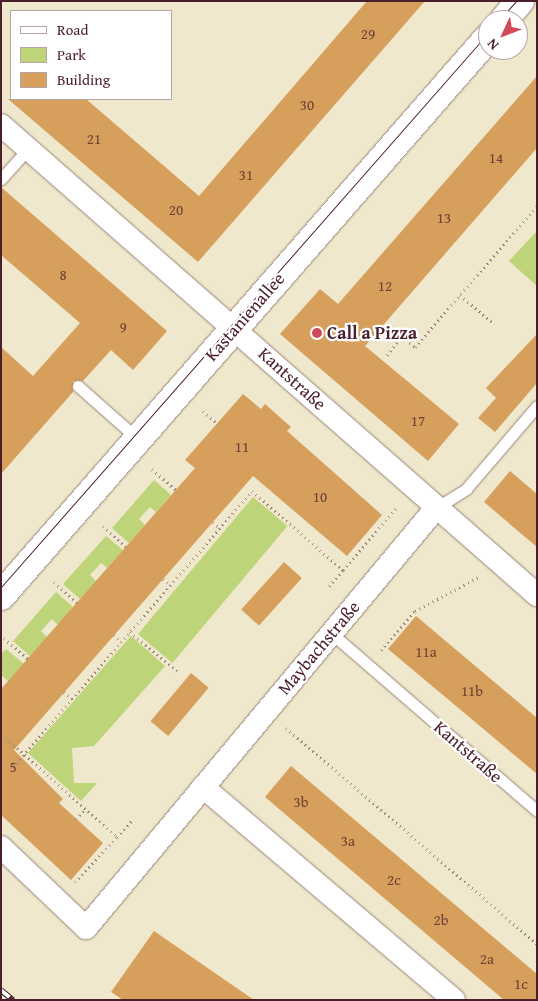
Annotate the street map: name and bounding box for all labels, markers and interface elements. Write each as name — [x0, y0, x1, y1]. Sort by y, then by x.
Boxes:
legend — [10, 10, 172, 100]
north arrow — [478, 10, 528, 60]
text: Road — [57, 19, 88, 40]
house number: 29 — [361, 25, 375, 43]
text: N — [482, 34, 503, 55]
text: Park — [57, 44, 86, 65]
text: Building — [57, 69, 110, 90]
house number: 30 — [300, 96, 314, 114]
house number: 21 — [87, 130, 101, 148]
house number: 14 — [489, 149, 503, 167]
house number: 31 — [239, 166, 253, 184]
house number: 20 — [169, 201, 183, 219]
house number: 13 — [437, 209, 451, 227]
house number: 8 — [59, 266, 67, 284]
street label: Kastanienallee — [201, 268, 289, 366]
house number: 12 — [378, 277, 392, 295]
house number: 9 — [119, 318, 127, 336]
place label: Call a Pizza — [327, 322, 417, 344]
marker: Call a Pizza — [311, 327, 323, 339]
street label: Kantstraße — [254, 343, 330, 415]
house number: 17 — [411, 412, 425, 430]
house number: 11 — [235, 438, 249, 456]
house number: 10 — [313, 488, 327, 506]
street label: Maybachstraße — [273, 597, 365, 699]
house number: 11a — [415, 643, 437, 661]
house number: 11b — [461, 682, 483, 700]
street label: Kantstraße — [429, 716, 507, 788]
house number: 5 — [9, 758, 17, 776]
house number: 3b — [294, 793, 308, 811]
house number: 3a — [341, 832, 355, 850]
house number: 2c — [387, 871, 401, 889]
house number: 2b — [434, 911, 448, 929]
house number: 2a — [480, 950, 494, 968]
house number: 1c — [514, 975, 528, 993]

